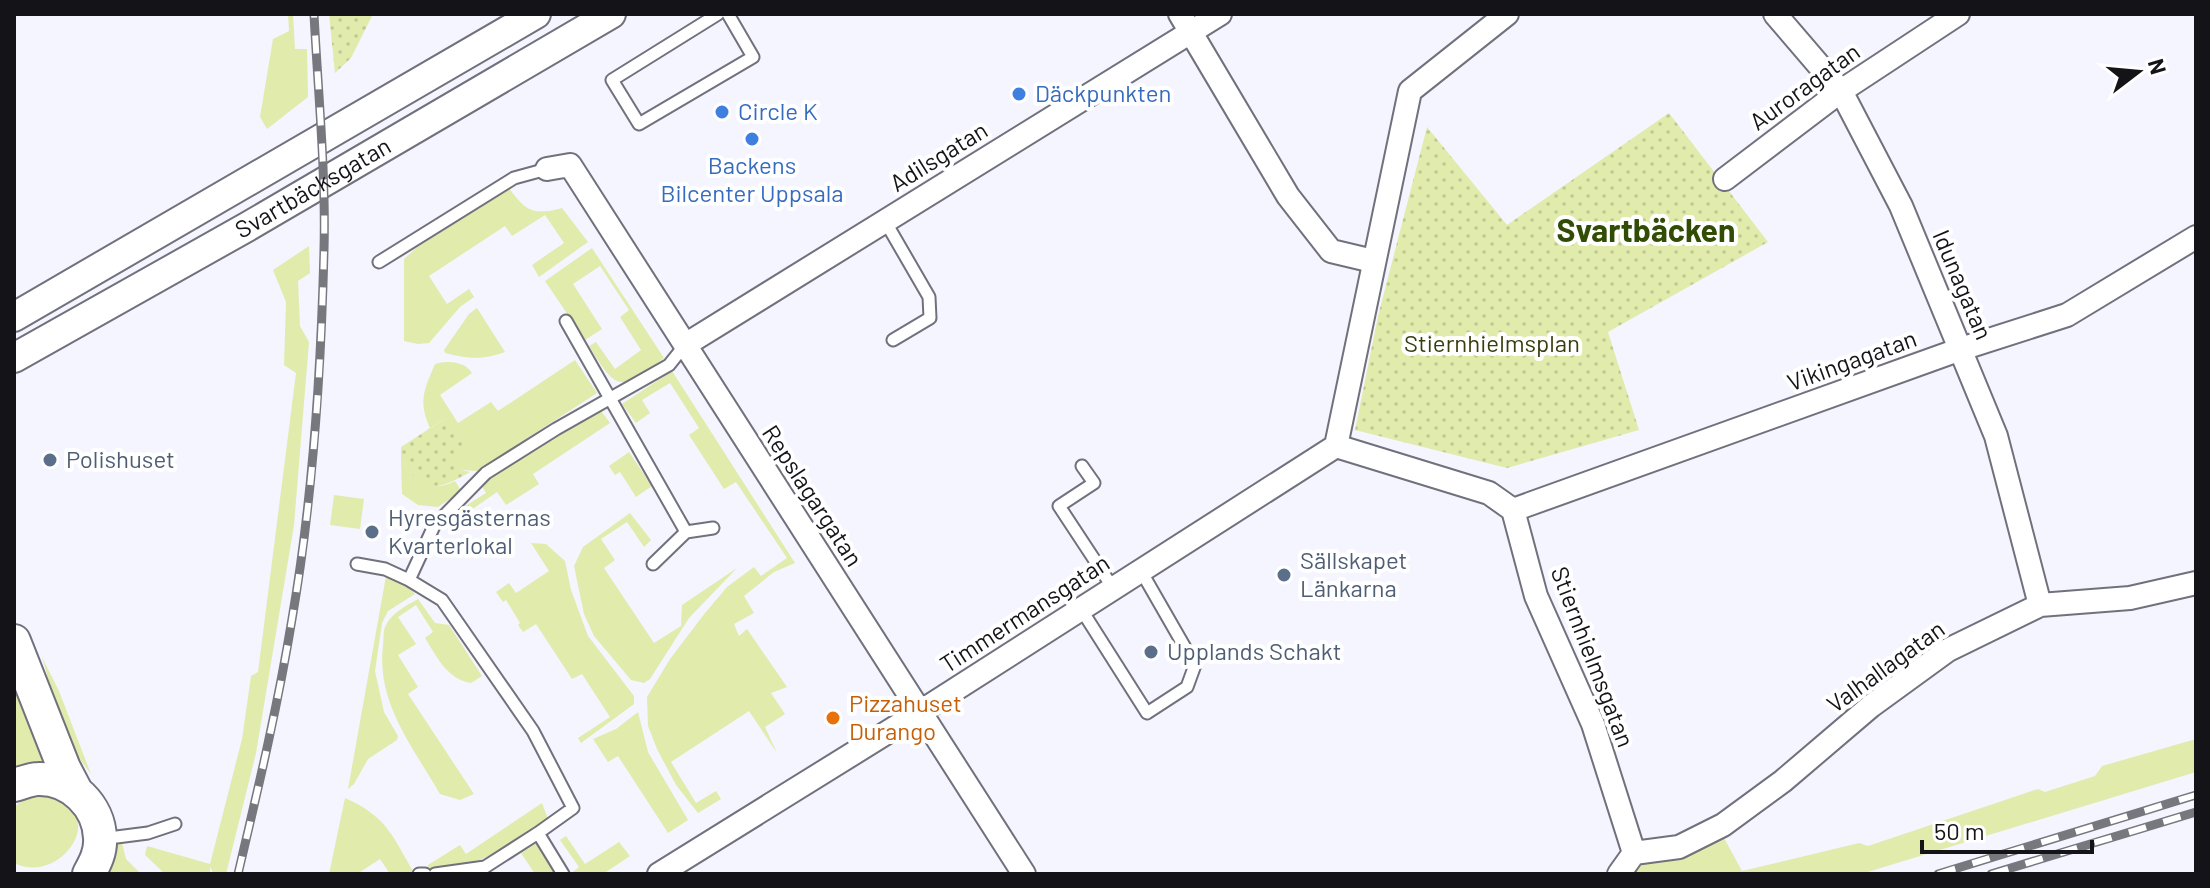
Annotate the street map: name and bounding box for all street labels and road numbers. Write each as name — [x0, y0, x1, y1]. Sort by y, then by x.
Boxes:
street label: Auroragatan — [1743, 36, 1865, 135]
street label: Adilsgatan — [884, 114, 992, 197]
street label: Svartbäcksgatan — [230, 130, 395, 244]
street label: Idunagatan — [1927, 225, 1999, 344]
street label: Vikingagatan — [1783, 323, 1920, 396]
street label: Repslagargatan — [757, 419, 870, 571]
street label: Timmermansgatan — [934, 547, 1114, 678]
street label: Stiernhielmsgatan — [1546, 562, 1641, 751]
street label: Valhallagatan — [1821, 613, 1950, 718]

